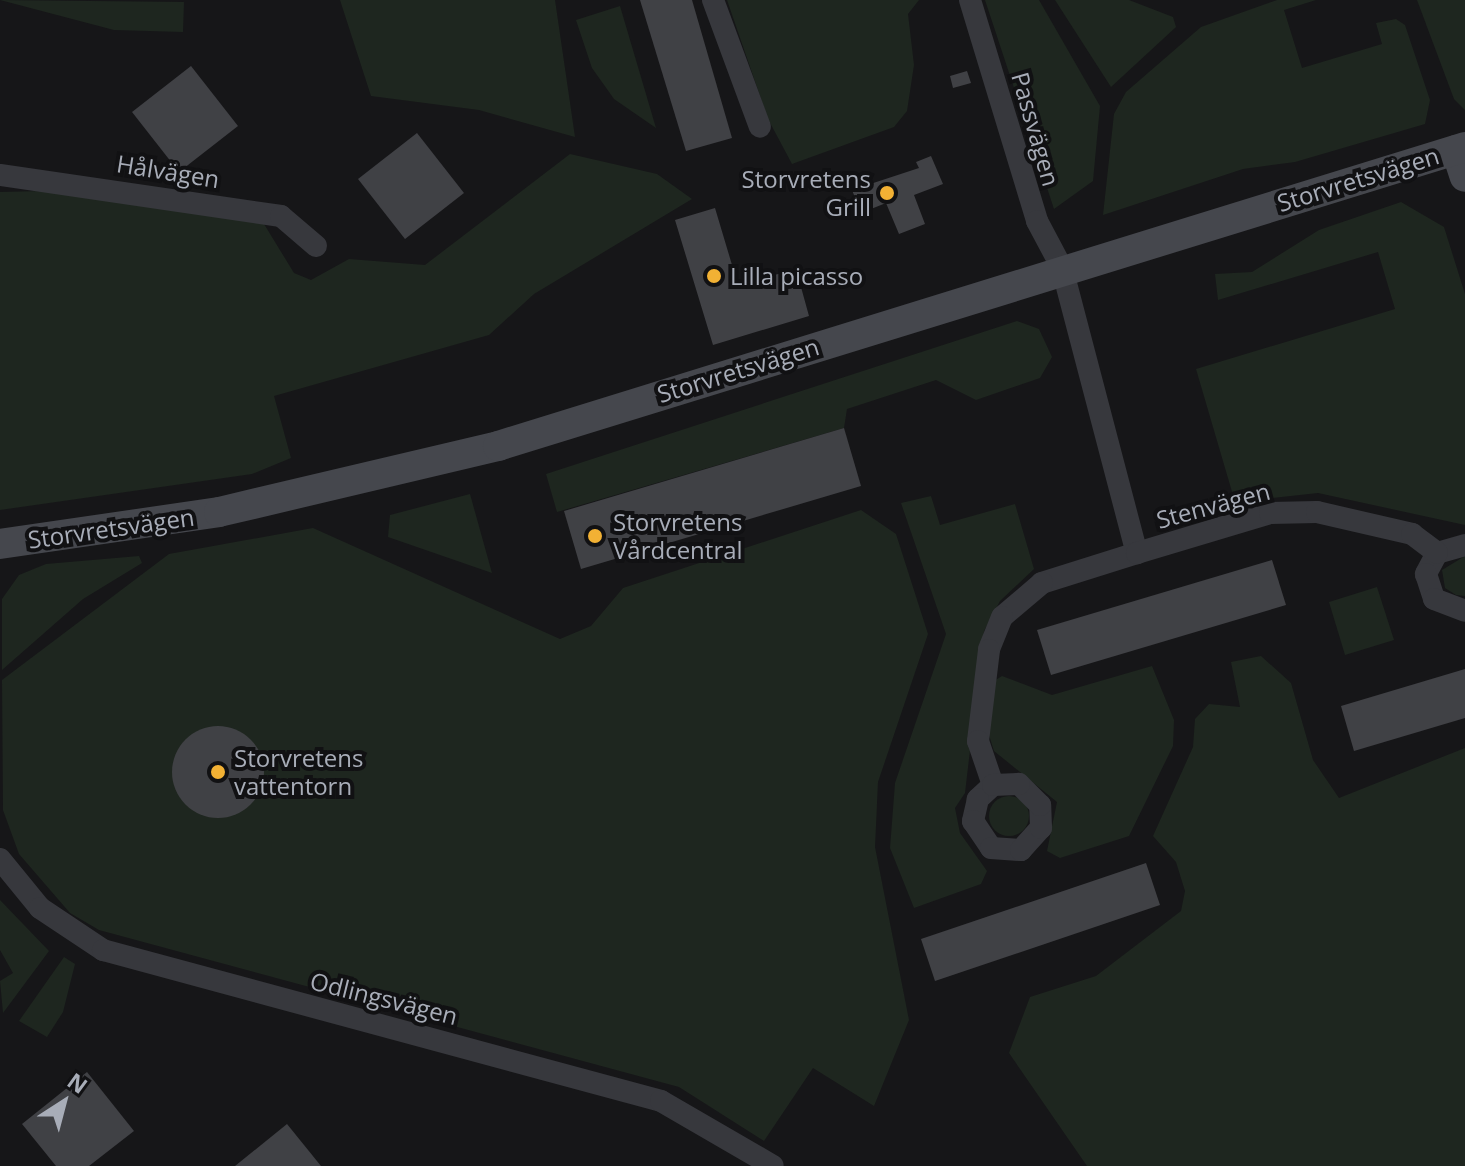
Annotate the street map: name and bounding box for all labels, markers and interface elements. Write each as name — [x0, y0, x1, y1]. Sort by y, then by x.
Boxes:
street label: Passvägen — [1006, 69, 1066, 189]
street label: Storvretsvägen — [1274, 141, 1442, 217]
street label: Hålvägen — [115, 149, 221, 193]
place label: Storvretens Grill — [742, 165, 871, 221]
marker: Storvretens Grill — [878, 184, 896, 202]
place label: Lilla picasso — [730, 262, 863, 290]
marker: Lilla picasso — [705, 267, 723, 285]
street label: Storvretsvägen — [654, 332, 822, 408]
street label: Stenvägen — [1153, 476, 1273, 534]
street label: Storvretsvägen — [26, 502, 196, 554]
place label: Storvretens Vårdcentral — [613, 508, 743, 564]
marker: Storvretens Vårdcentral — [584, 525, 606, 547]
place label: Storvretens vattentorn — [234, 744, 363, 800]
marker: Storvretens vattentorn — [209, 763, 227, 781]
street label: Odlingsvägen — [307, 966, 461, 1030]
north arrow — [24, 1062, 104, 1142]
text: N — [62, 1065, 94, 1100]

